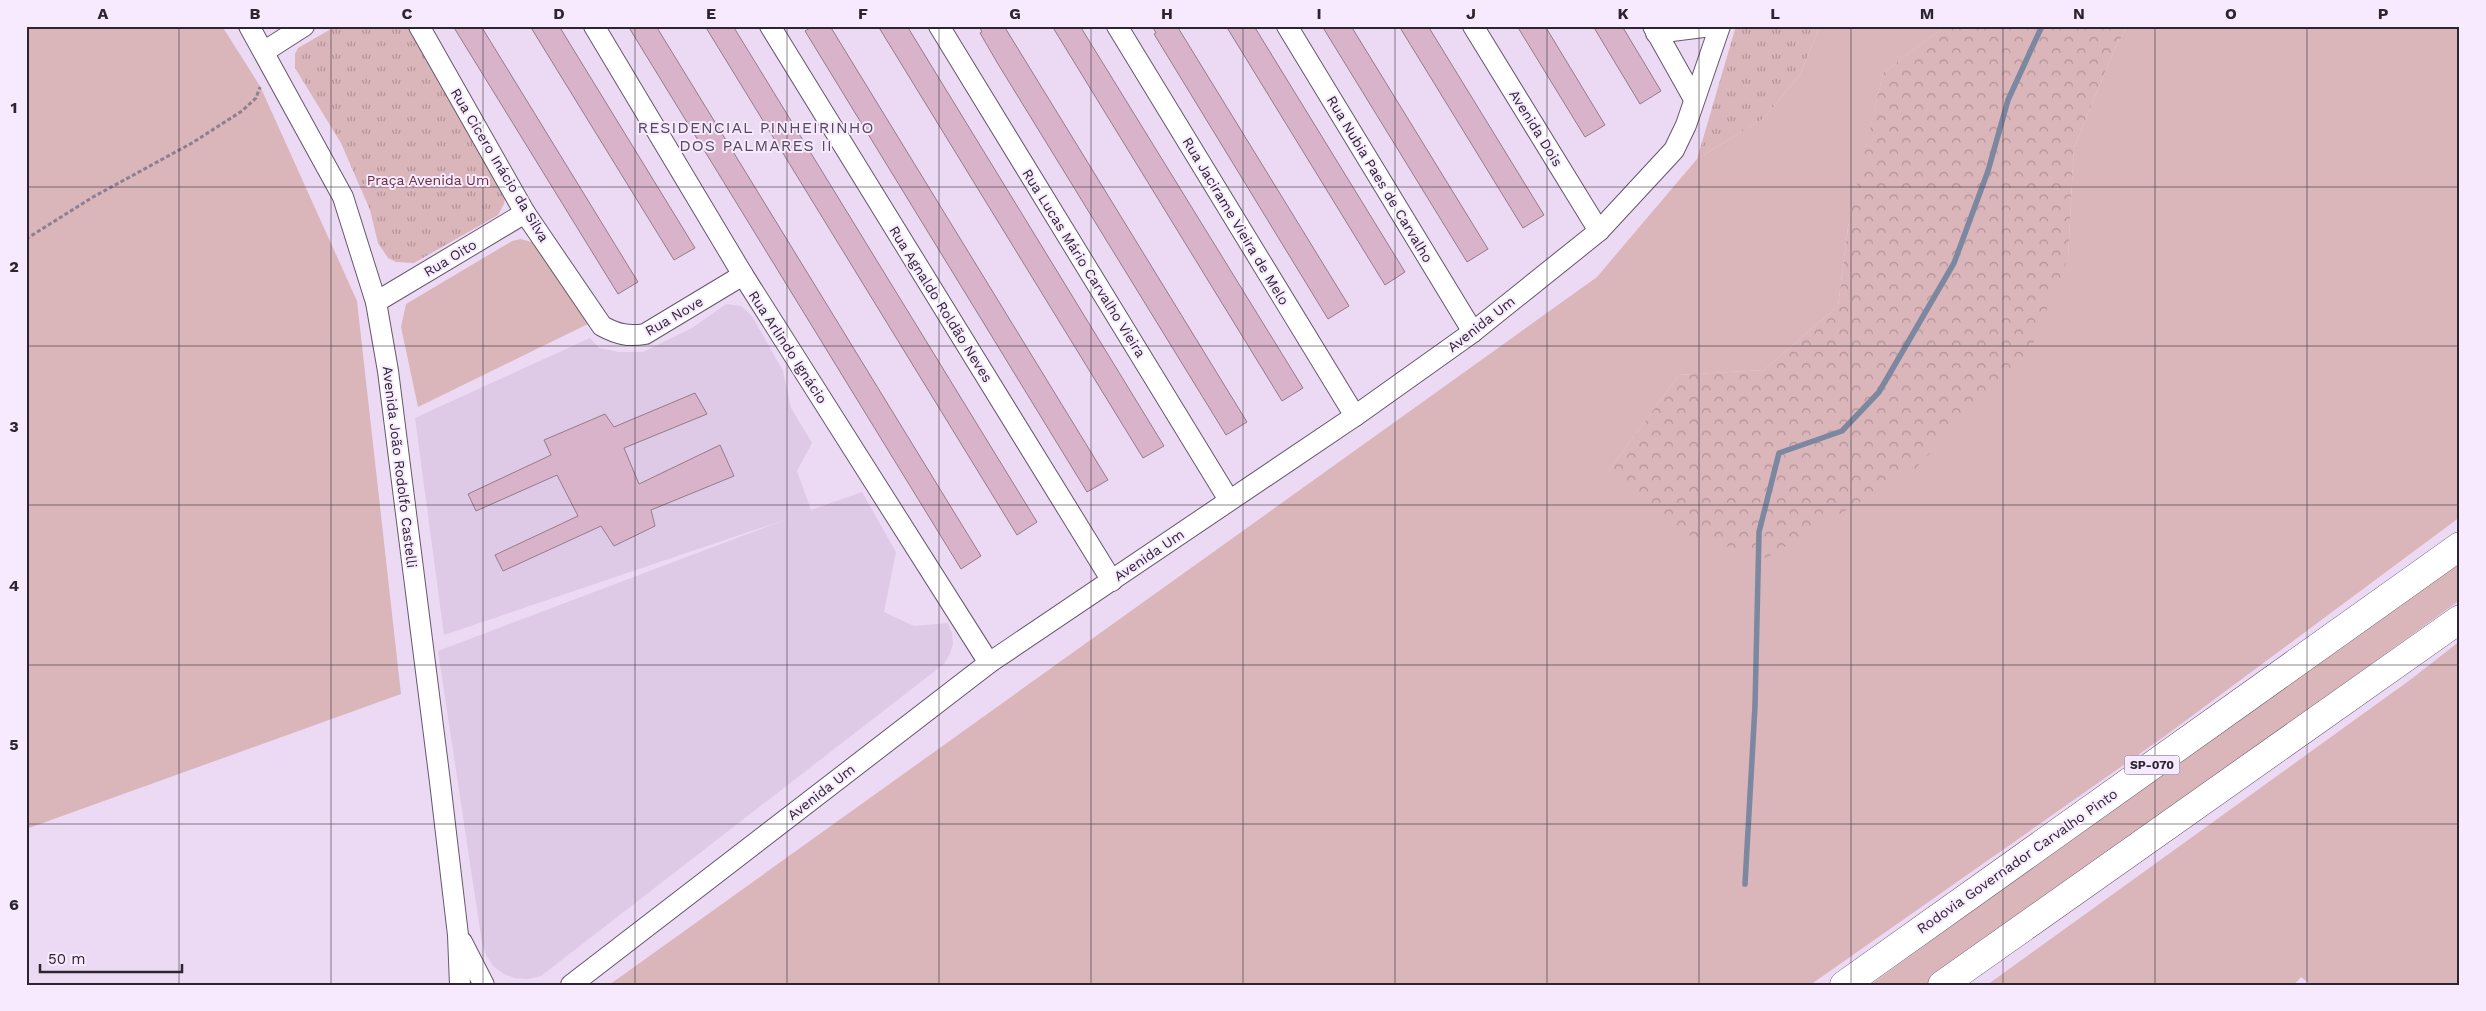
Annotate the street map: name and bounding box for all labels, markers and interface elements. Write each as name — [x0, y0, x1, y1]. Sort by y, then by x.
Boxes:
text: A — [98, 4, 109, 23]
text: B — [250, 4, 261, 23]
text: C — [402, 4, 413, 23]
text: D — [553, 4, 565, 23]
text: E — [706, 4, 716, 23]
text: F — [858, 4, 868, 23]
text: G — [1009, 4, 1021, 23]
text: H — [1161, 4, 1173, 23]
text: I — [1316, 4, 1322, 23]
text: J — [1466, 4, 1476, 23]
text: K — [1617, 4, 1629, 23]
text: L — [1770, 4, 1780, 23]
text: M — [1920, 4, 1934, 23]
text: N — [2073, 4, 2085, 23]
text: O — [2225, 4, 2237, 23]
text: P — [2378, 4, 2389, 23]
street label: Rua Cícero Inácio da Silva — [448, 85, 552, 245]
street label: Avenida Dois — [1506, 87, 1566, 169]
street label: Rua Nubia Paes de Carvalho — [1324, 93, 1436, 265]
text: 1 — [11, 98, 17, 117]
district label: RESIDENCIAL PINHEIRINHO DOS PALMARES II — [638, 118, 874, 155]
street label: Rua Jacirame Vieira de Melo — [1179, 134, 1293, 308]
street label: Rua Lucas Mário Carvalho Vieira — [1019, 166, 1149, 360]
park label: Praça Avenida Um — [367, 172, 489, 188]
street label: Rua Agnaldo Roldão Neves — [886, 223, 996, 385]
street label: Rua Oito — [421, 236, 479, 280]
text: 2 — [9, 257, 19, 276]
street label: Rua Arlindo Ignácio — [746, 288, 830, 406]
street label: Rua Nove — [642, 293, 706, 339]
street label: Avenida Um — [1444, 293, 1518, 355]
street label: Avenida João Rodolfo Castelli — [380, 365, 420, 569]
text: 3 — [9, 417, 19, 436]
street label: Avenida Um — [1111, 526, 1187, 584]
text: 4 — [9, 576, 19, 595]
text: 5 — [9, 735, 19, 754]
road number: SP-070 — [2124, 756, 2180, 774]
street label: Avenida Um — [784, 761, 858, 823]
street label: Rodovia Governador Carvalho Pinto — [1914, 785, 2120, 937]
text: 6 — [9, 895, 19, 914]
scale bar — [40, 941, 182, 973]
text: 50 m — [48, 950, 85, 968]

